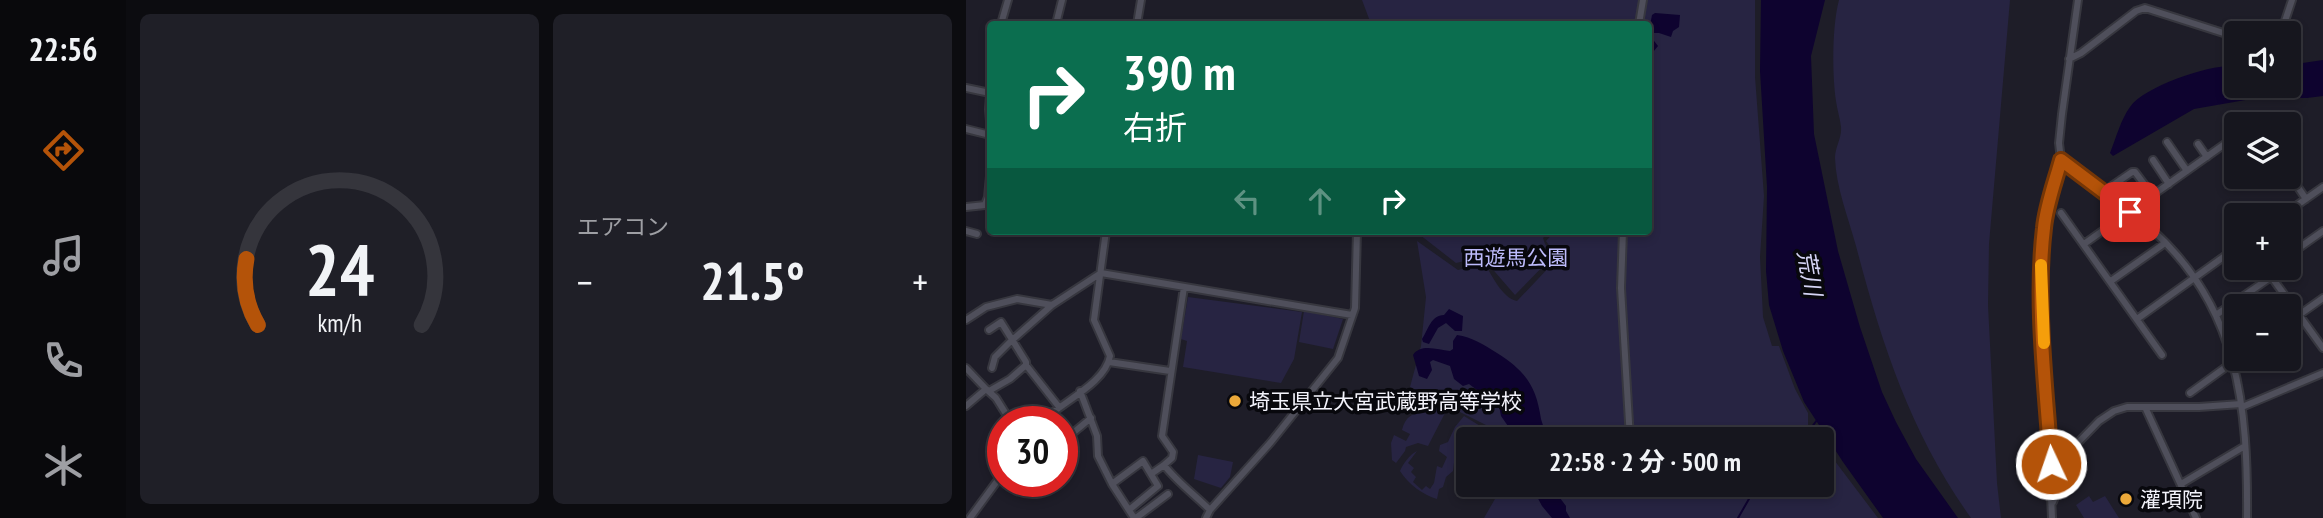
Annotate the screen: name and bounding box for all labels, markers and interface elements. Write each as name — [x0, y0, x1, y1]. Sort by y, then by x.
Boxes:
map controls — [2224, 21, 2301, 371]
button: sound — [2224, 21, 2301, 98]
text: 22:56 — [28, 28, 98, 70]
text: 390 m — [1123, 40, 1236, 104]
icon: right — [1008, 49, 1099, 140]
text: 右折 — [1123, 106, 1187, 148]
button: layers — [2224, 112, 2301, 189]
icon: directions — [39, 126, 88, 175]
icon: left — [1228, 182, 1266, 220]
icon: ahead — [1301, 182, 1339, 220]
icon: right — [1374, 182, 1412, 220]
pin — [2100, 182, 2160, 242]
icon: arrive — [2111, 193, 2149, 231]
button: + — [2224, 203, 2301, 280]
text: エアコン — [577, 212, 669, 241]
text: 24 — [305, 221, 374, 315]
icon: music — [39, 231, 88, 280]
park label: 西遊馬公園 — [1464, 244, 1569, 271]
text: 21.5° — [700, 247, 805, 314]
water label: 荒川 — [1792, 248, 1829, 301]
text: − — [577, 257, 593, 306]
text: + — [912, 257, 928, 306]
button: − — [2224, 294, 2301, 371]
text: km/h — [317, 307, 362, 339]
icon: phone — [39, 336, 88, 385]
place label: 埼玉県立大宮武蔵野高等学校 — [1249, 388, 1522, 415]
marker: 埼玉県立大宮武蔵野高等学校 — [1227, 393, 1243, 409]
speed limit sign: 30 — [987, 406, 1078, 497]
position arrow — [2014, 427, 2088, 501]
icon: climate — [39, 441, 88, 490]
text: 22:58 · 2 分 · 500 m — [1549, 445, 1741, 478]
place label: 灌項院 — [2140, 486, 2203, 513]
marker: 灌項院 — [2118, 491, 2134, 507]

